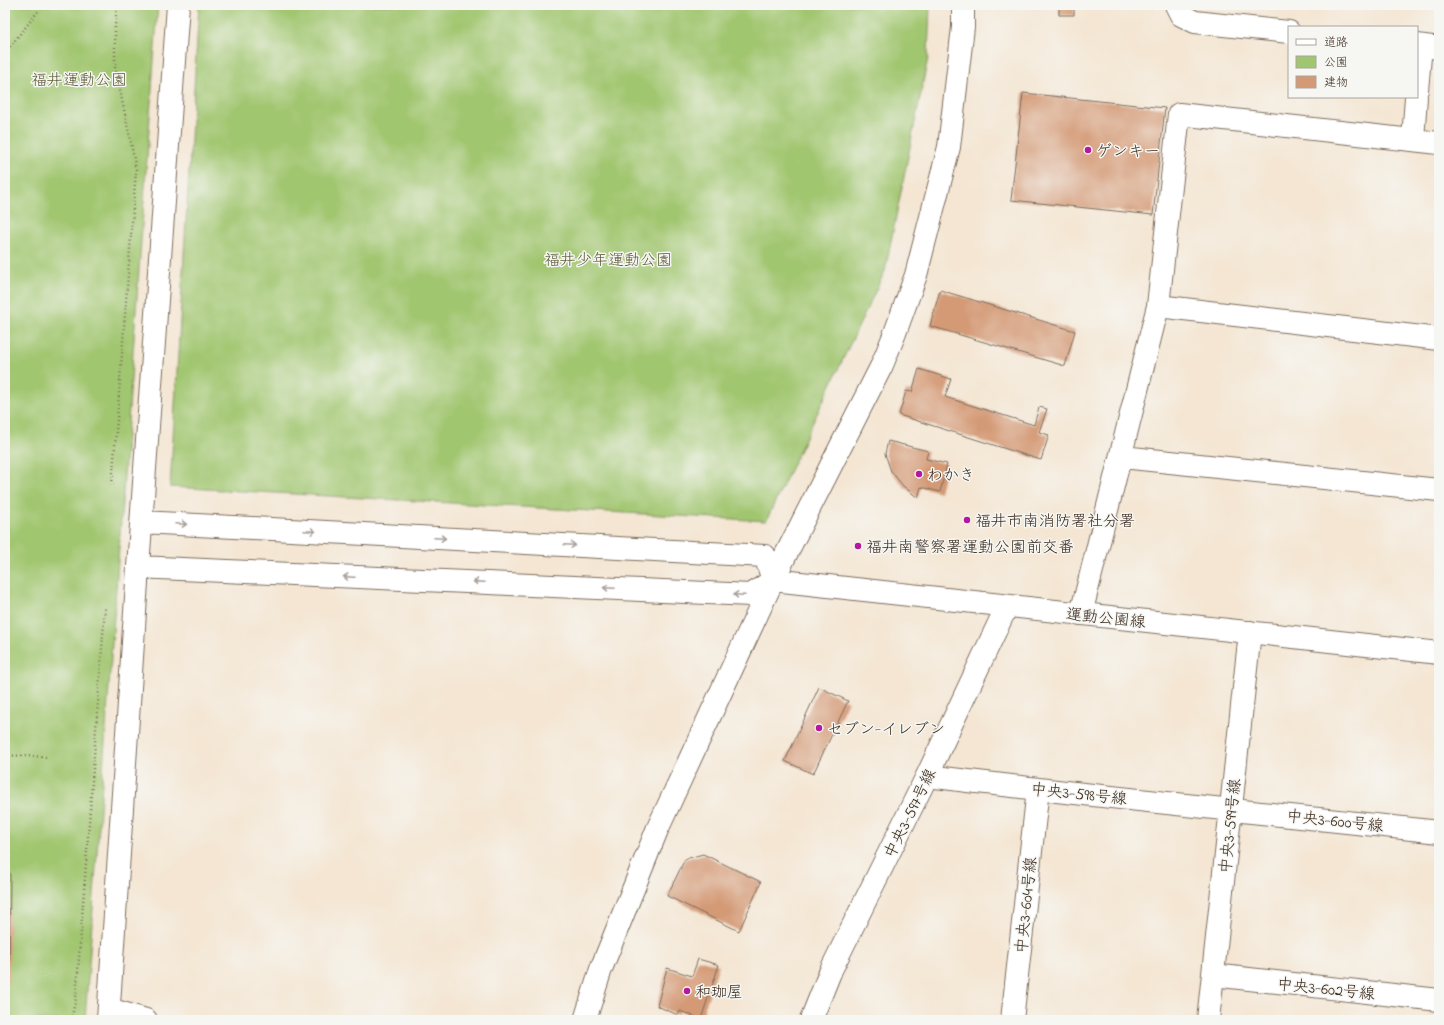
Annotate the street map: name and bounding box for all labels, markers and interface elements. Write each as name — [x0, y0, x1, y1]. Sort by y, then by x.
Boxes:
legend — [1288, 26, 1418, 98]
text: 道路 — [1324, 34, 1348, 52]
text: 公園 — [1324, 54, 1348, 72]
park label: 福井運動公園 — [31, 69, 127, 93]
text: 建物 — [1324, 74, 1348, 92]
place label: ゲンキー — [1096, 140, 1160, 164]
marker: ゲンキー — [1083, 145, 1093, 155]
park label: 福井少年運動公園 — [544, 249, 672, 273]
place label: わかき — [927, 464, 975, 488]
marker: わかき — [914, 469, 924, 479]
place label: 福井市南消防署社分署 — [975, 510, 1135, 534]
marker: 福井市南消防署社分署 — [962, 515, 972, 525]
one-way arrow — [174, 520, 187, 528]
one-way arrow — [303, 527, 316, 535]
one-way arrow — [433, 535, 446, 542]
place label: 福井南警察署運動公園前交番 — [866, 536, 1074, 560]
marker: 福井南警察署運動公園前交番 — [853, 541, 863, 551]
one-way arrow — [563, 542, 576, 549]
one-way arrow — [343, 573, 356, 580]
one-way arrow — [473, 579, 486, 586]
one-way arrow — [603, 585, 616, 592]
one-way arrow — [733, 591, 746, 598]
street label: 運動公園線 — [1065, 603, 1147, 635]
place label: セブン-イレブン — [827, 718, 945, 742]
marker: セブン-イレブン — [814, 723, 824, 733]
street label: 中央3-597号線 — [879, 765, 943, 863]
street label: 中央3-598号線 — [1030, 778, 1128, 812]
street label: 中央3-599号線 — [1214, 778, 1248, 875]
street label: 中央3-600号線 — [1285, 805, 1385, 839]
street label: 中央3-604号線 — [1010, 856, 1044, 955]
street label: 中央3-602号線 — [1276, 973, 1376, 1007]
place label: 和珈屋 — [695, 981, 743, 1005]
marker: 和珈屋 — [682, 986, 692, 996]

